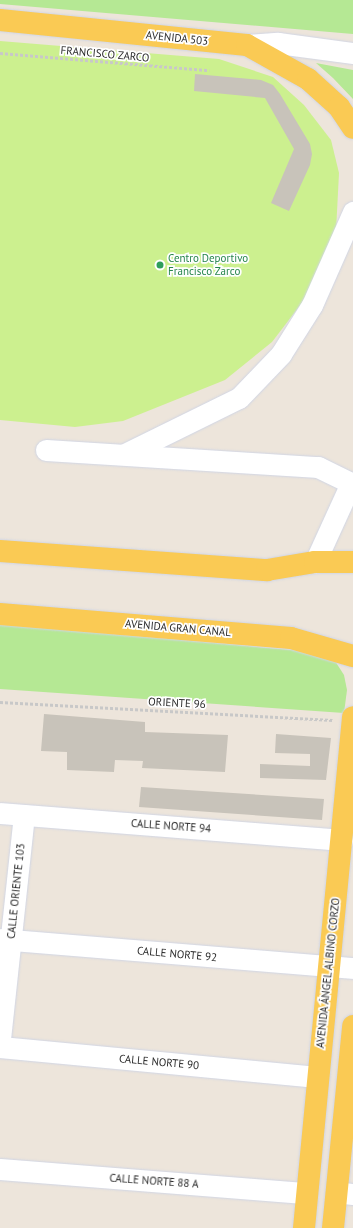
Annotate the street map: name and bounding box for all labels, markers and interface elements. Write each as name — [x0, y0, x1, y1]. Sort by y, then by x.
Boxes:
street label: AVENIDA 503 — [145, 28, 209, 48]
street label: FRANCISCO ZARCO — [60, 44, 150, 64]
place label: Centro Deportivo Francisco Zarco — [168, 252, 248, 278]
marker: Centro Deportivo Francisco Zarco — [155, 260, 165, 270]
street label: AVENIDA GRAN CANAL — [124, 617, 232, 639]
street label: ORIENTE 96 — [148, 695, 206, 711]
street label: CALLE NORTE 94 — [130, 817, 212, 835]
street label: CALLE ORIENTE 103 — [4, 843, 28, 939]
street label: AVENIDA ÁNGEL ALBINO CORZO — [313, 896, 343, 1050]
street label: CALLE NORTE 92 — [136, 944, 218, 964]
street label: CALLE NORTE 90 — [118, 1052, 200, 1072]
street label: CALLE NORTE 88 A — [109, 1171, 199, 1191]

